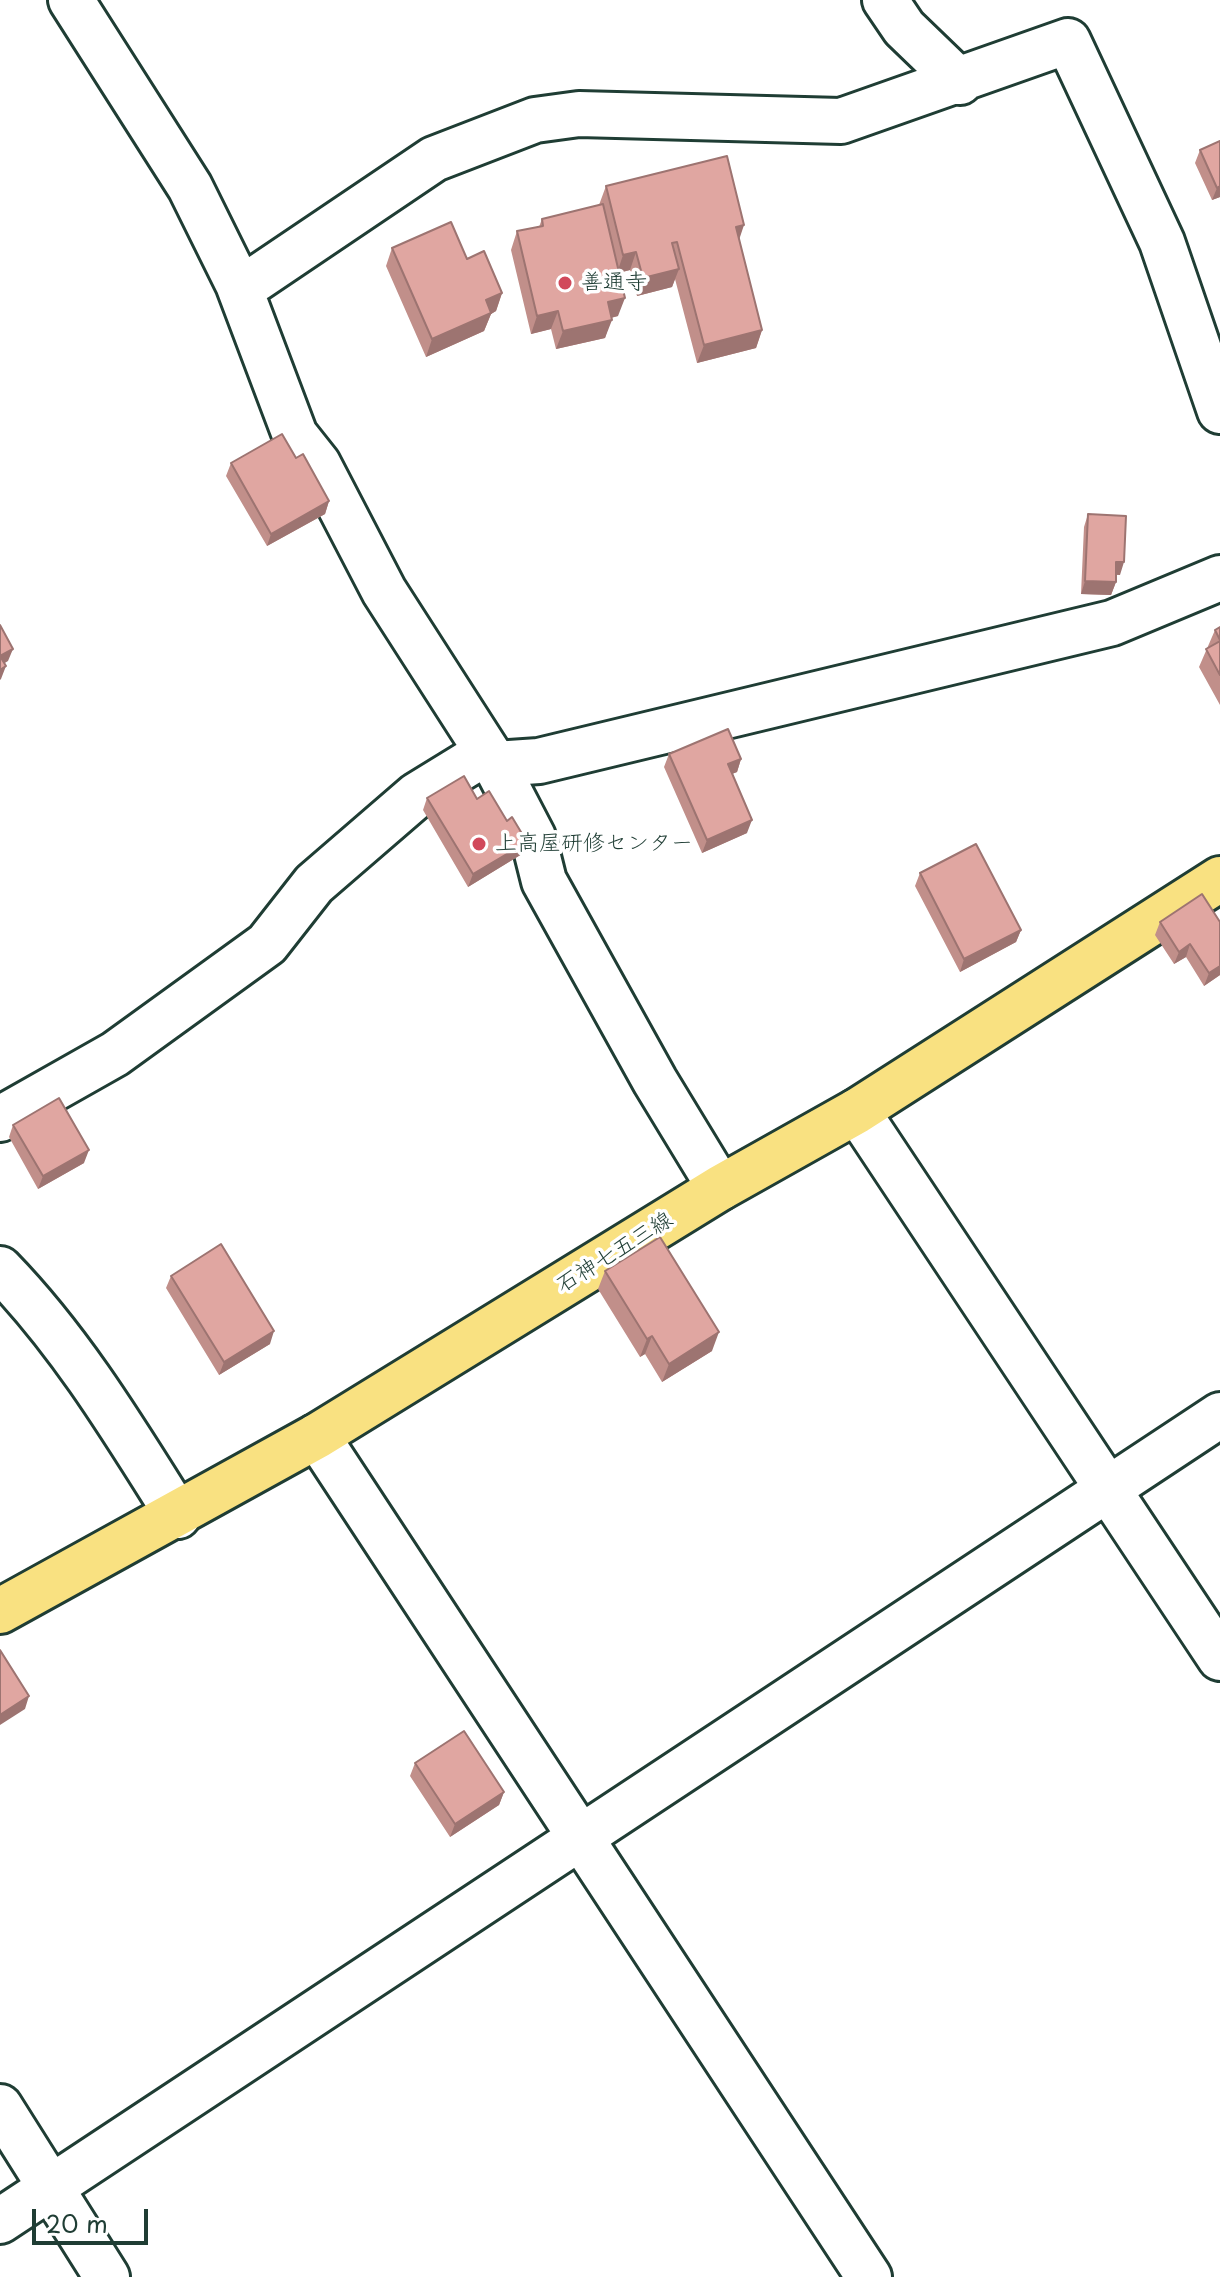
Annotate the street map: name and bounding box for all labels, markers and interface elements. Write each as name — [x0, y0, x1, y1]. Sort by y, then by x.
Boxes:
place label: 善通寺 — [581, 270, 647, 296]
marker: 善通寺 — [556, 274, 574, 292]
place label: 上高屋研修センター — [495, 831, 693, 857]
marker: 上高屋研修センター — [470, 835, 488, 853]
street label: 石神七五三線 — [552, 1207, 678, 1299]
scale bar — [36, 2193, 152, 2243]
text: 20 m — [46, 2205, 108, 2241]

